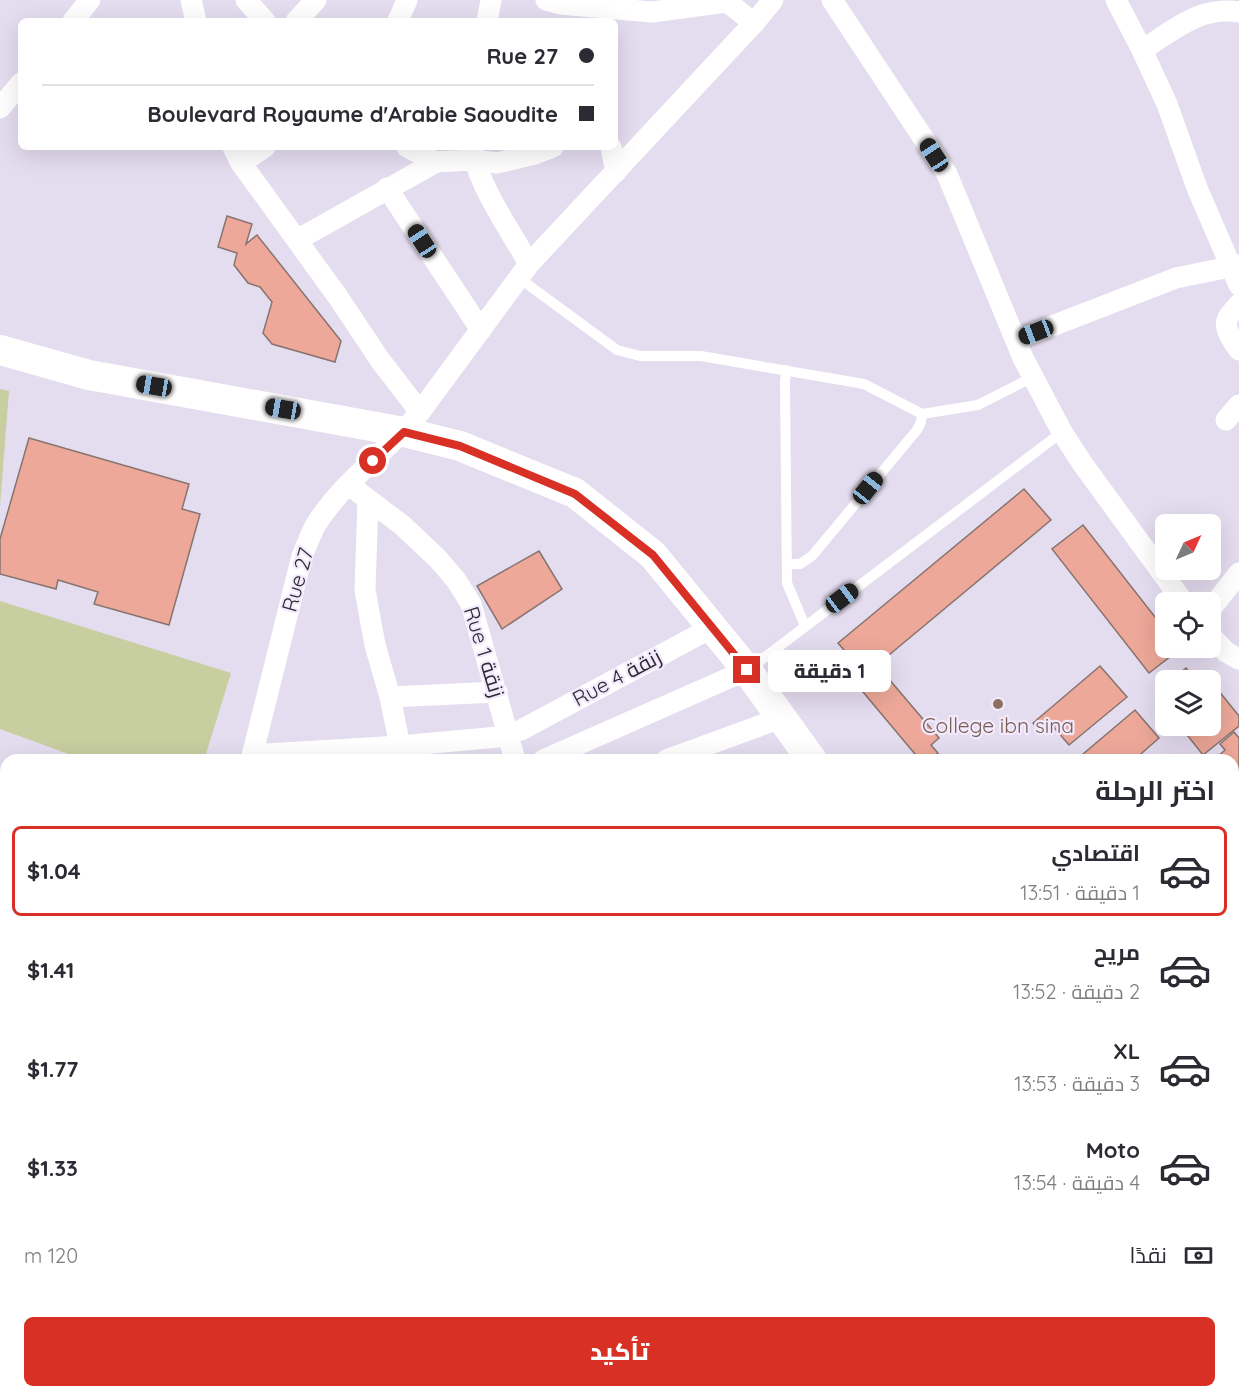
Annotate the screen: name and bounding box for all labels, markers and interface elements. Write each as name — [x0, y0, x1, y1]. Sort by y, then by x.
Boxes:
text: Rue 27 — [486, 42, 558, 70]
text: Boulevard Royaume d'Arabie Saoudite — [147, 100, 558, 128]
car — [917, 135, 951, 175]
car — [405, 221, 439, 261]
car — [1016, 317, 1056, 347]
car — [135, 374, 173, 398]
car — [264, 397, 302, 421]
route start — [359, 447, 386, 474]
car — [850, 468, 886, 508]
north arrow — [1155, 514, 1221, 580]
map controls — [1155, 514, 1221, 736]
street label: Rue 27 — [276, 544, 319, 615]
car — [822, 580, 862, 616]
button: locate — [1155, 592, 1221, 658]
street label: Rue 1 زنقة — [459, 603, 511, 700]
street label: Rue 4 زنقة — [568, 643, 665, 711]
callout: 1 دقيقة — [768, 649, 891, 691]
route end — [733, 656, 760, 683]
text: 1 دقيقة — [794, 658, 865, 683]
button: layers — [1155, 670, 1221, 736]
marker: College ibn sina — [991, 697, 1005, 711]
place label: College ibn sina — [922, 712, 1074, 738]
text: اختر الرحلة — [1095, 773, 1215, 807]
text: اقتصادي — [1051, 839, 1140, 867]
icon: car — [1158, 844, 1212, 898]
text: $1.04 — [27, 857, 81, 885]
text: 1 دقيقة · 13:51 — [1020, 880, 1140, 905]
text: مريح — [1094, 938, 1140, 966]
icon: car — [1158, 943, 1212, 997]
text: $1.41 — [27, 956, 74, 984]
text: 2 دقيقة · 13:52 — [1013, 979, 1140, 1004]
text: XL — [1113, 1037, 1140, 1065]
icon: car — [1158, 1042, 1212, 1096]
text: $1.77 — [27, 1055, 78, 1083]
text: 3 دقيقة · 13:53 — [1014, 1071, 1140, 1096]
text: Moto — [1086, 1136, 1140, 1164]
icon: car — [1158, 1141, 1212, 1195]
text: $1.33 — [27, 1154, 78, 1182]
text: 4 دقيقة · 13:54 — [1014, 1170, 1140, 1195]
icon: cash — [1182, 1239, 1215, 1272]
text: نقدًا — [1129, 1241, 1167, 1269]
text: 120 m — [24, 1243, 78, 1268]
button: تأكيد — [24, 1317, 1215, 1386]

